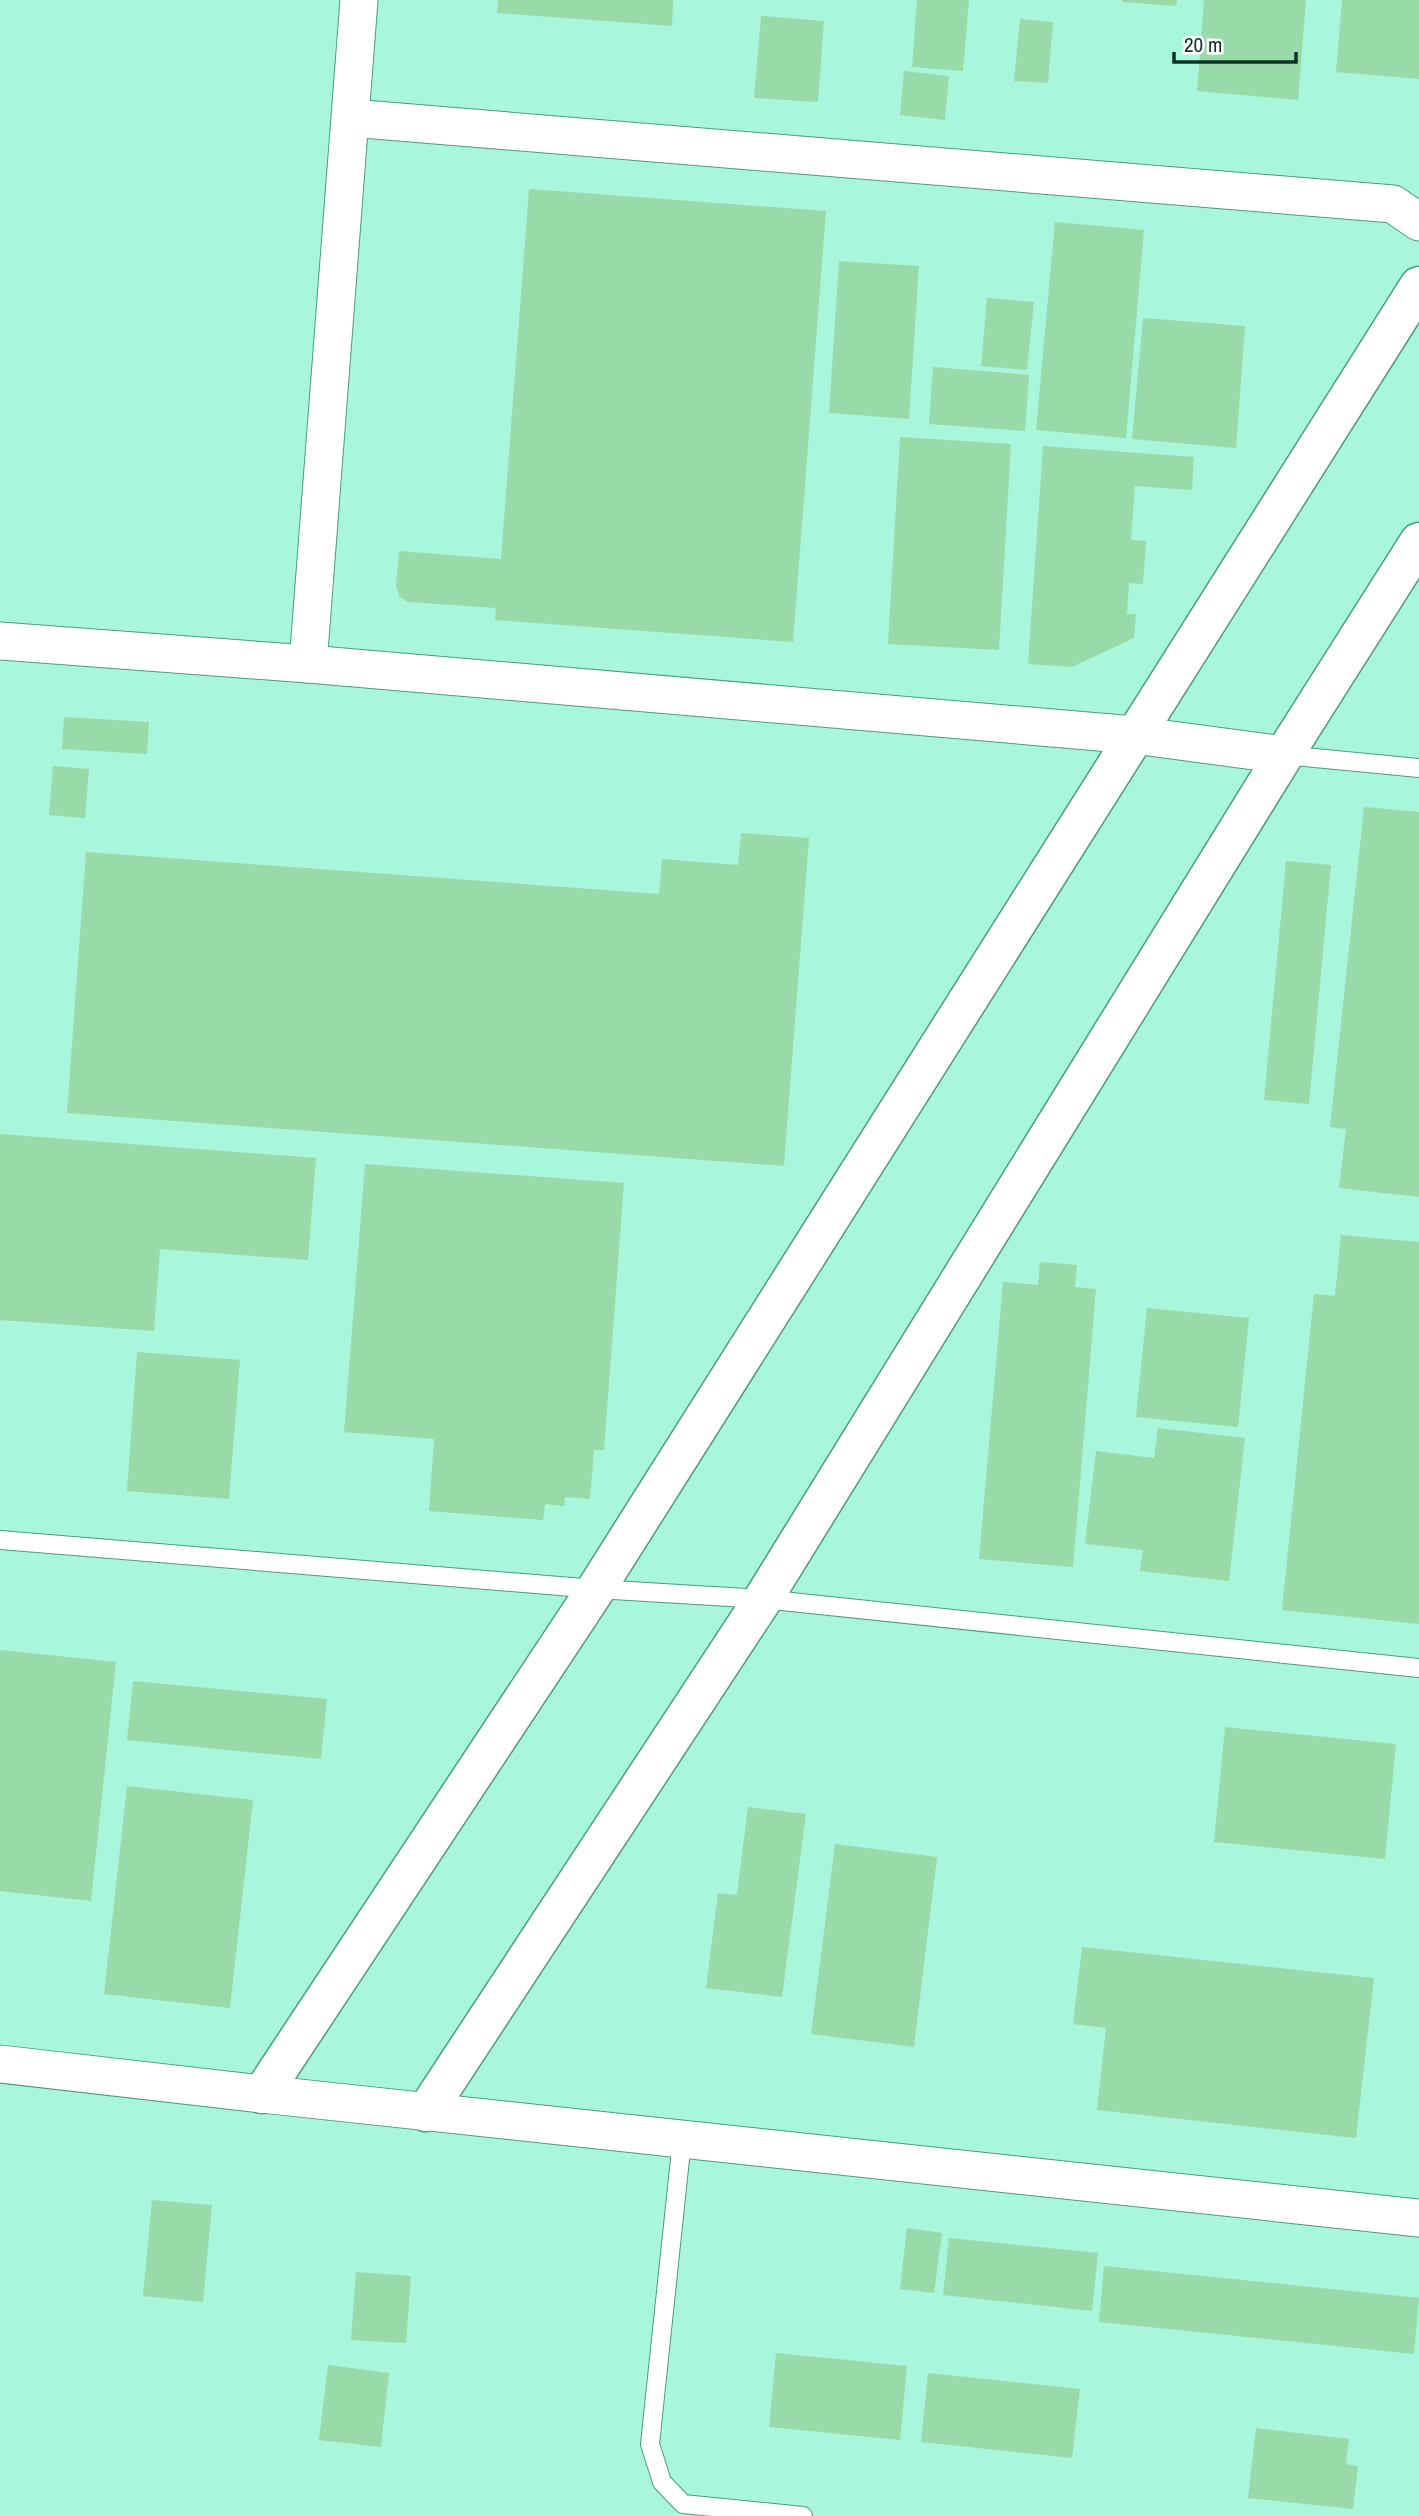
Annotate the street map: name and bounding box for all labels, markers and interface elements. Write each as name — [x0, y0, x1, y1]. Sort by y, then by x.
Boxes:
scale bar — [1174, 21, 1296, 65]
text: 20 m — [1184, 30, 1222, 59]

